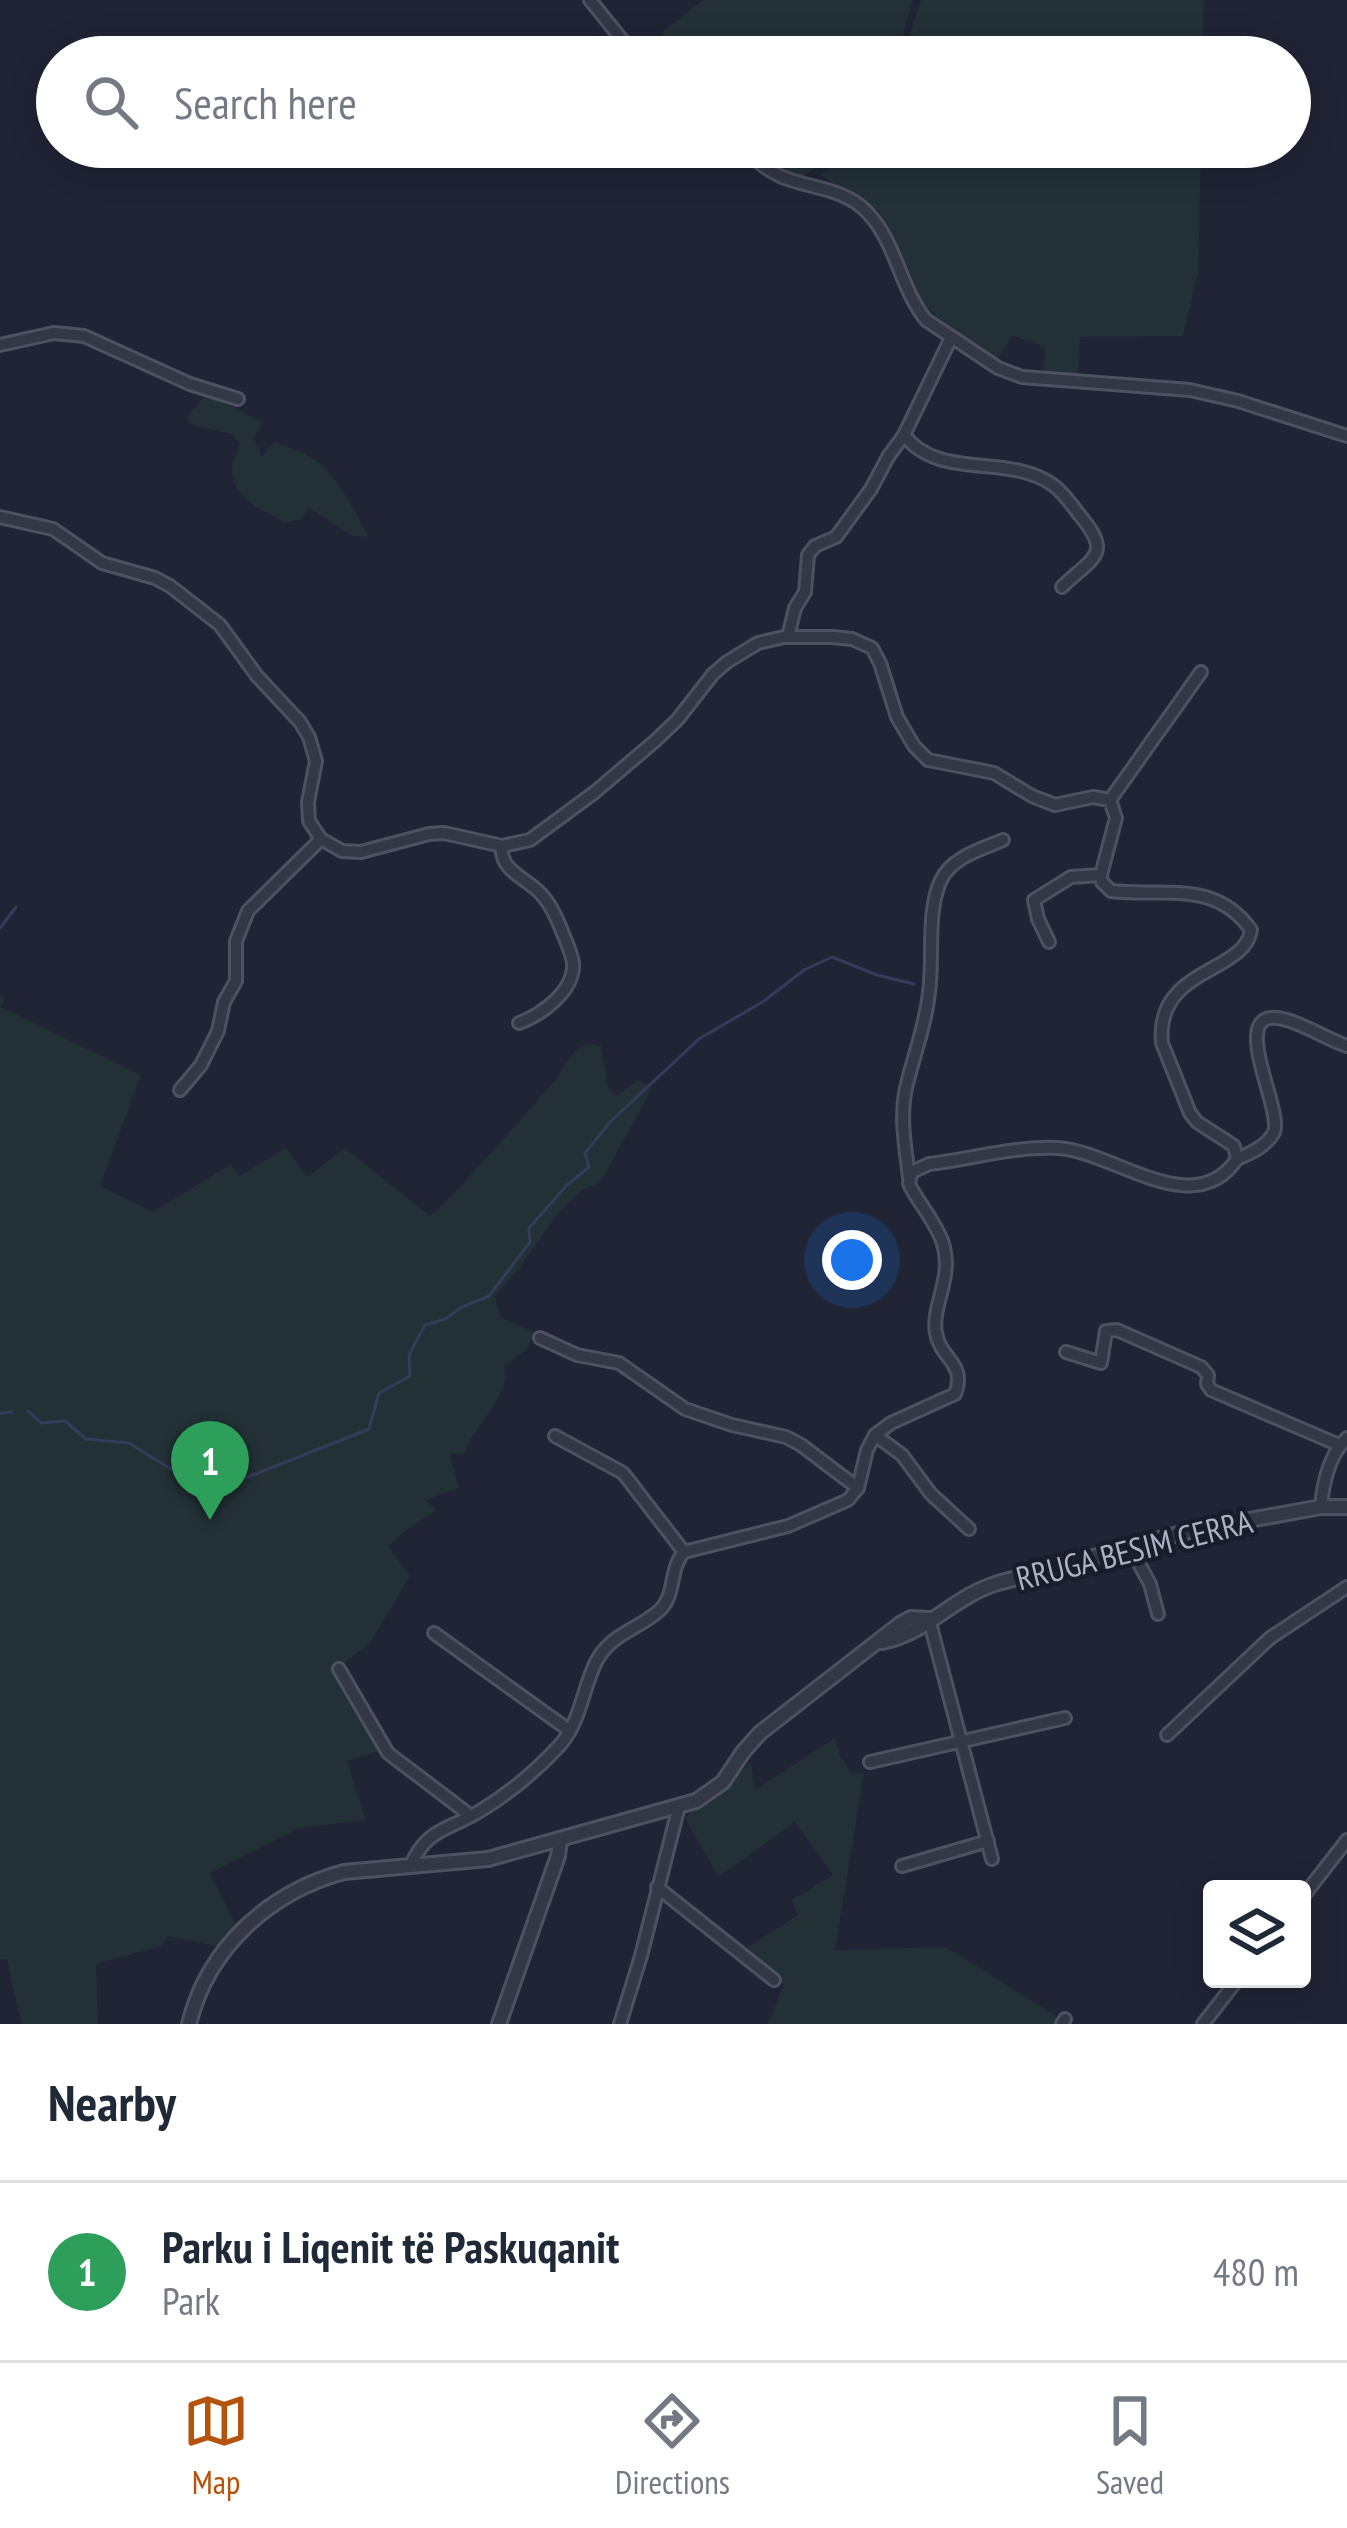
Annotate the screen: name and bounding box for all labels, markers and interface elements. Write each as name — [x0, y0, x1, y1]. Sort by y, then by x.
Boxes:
search box — [36, 36, 1311, 168]
icon: search — [78, 69, 144, 135]
text: Search here — [174, 73, 357, 131]
your location — [822, 1230, 882, 1290]
pin: 1 — [171, 1421, 249, 1520]
street label: RRUGA BESIM CERRA — [1011, 1499, 1257, 1599]
map controls — [1203, 1880, 1311, 1988]
button: layers — [1203, 1880, 1311, 1988]
text: Nearby — [48, 2069, 176, 2135]
text: Parku i Liqenit të Paskuqanit — [162, 2217, 619, 2275]
text: 1 — [78, 2246, 96, 2297]
text: 480 m — [1213, 2246, 1299, 2297]
text: Park — [162, 2275, 220, 2326]
tab: Map — [183, 2388, 249, 2503]
tab: Directions — [615, 2388, 730, 2503]
tab: Saved — [1096, 2388, 1164, 2503]

